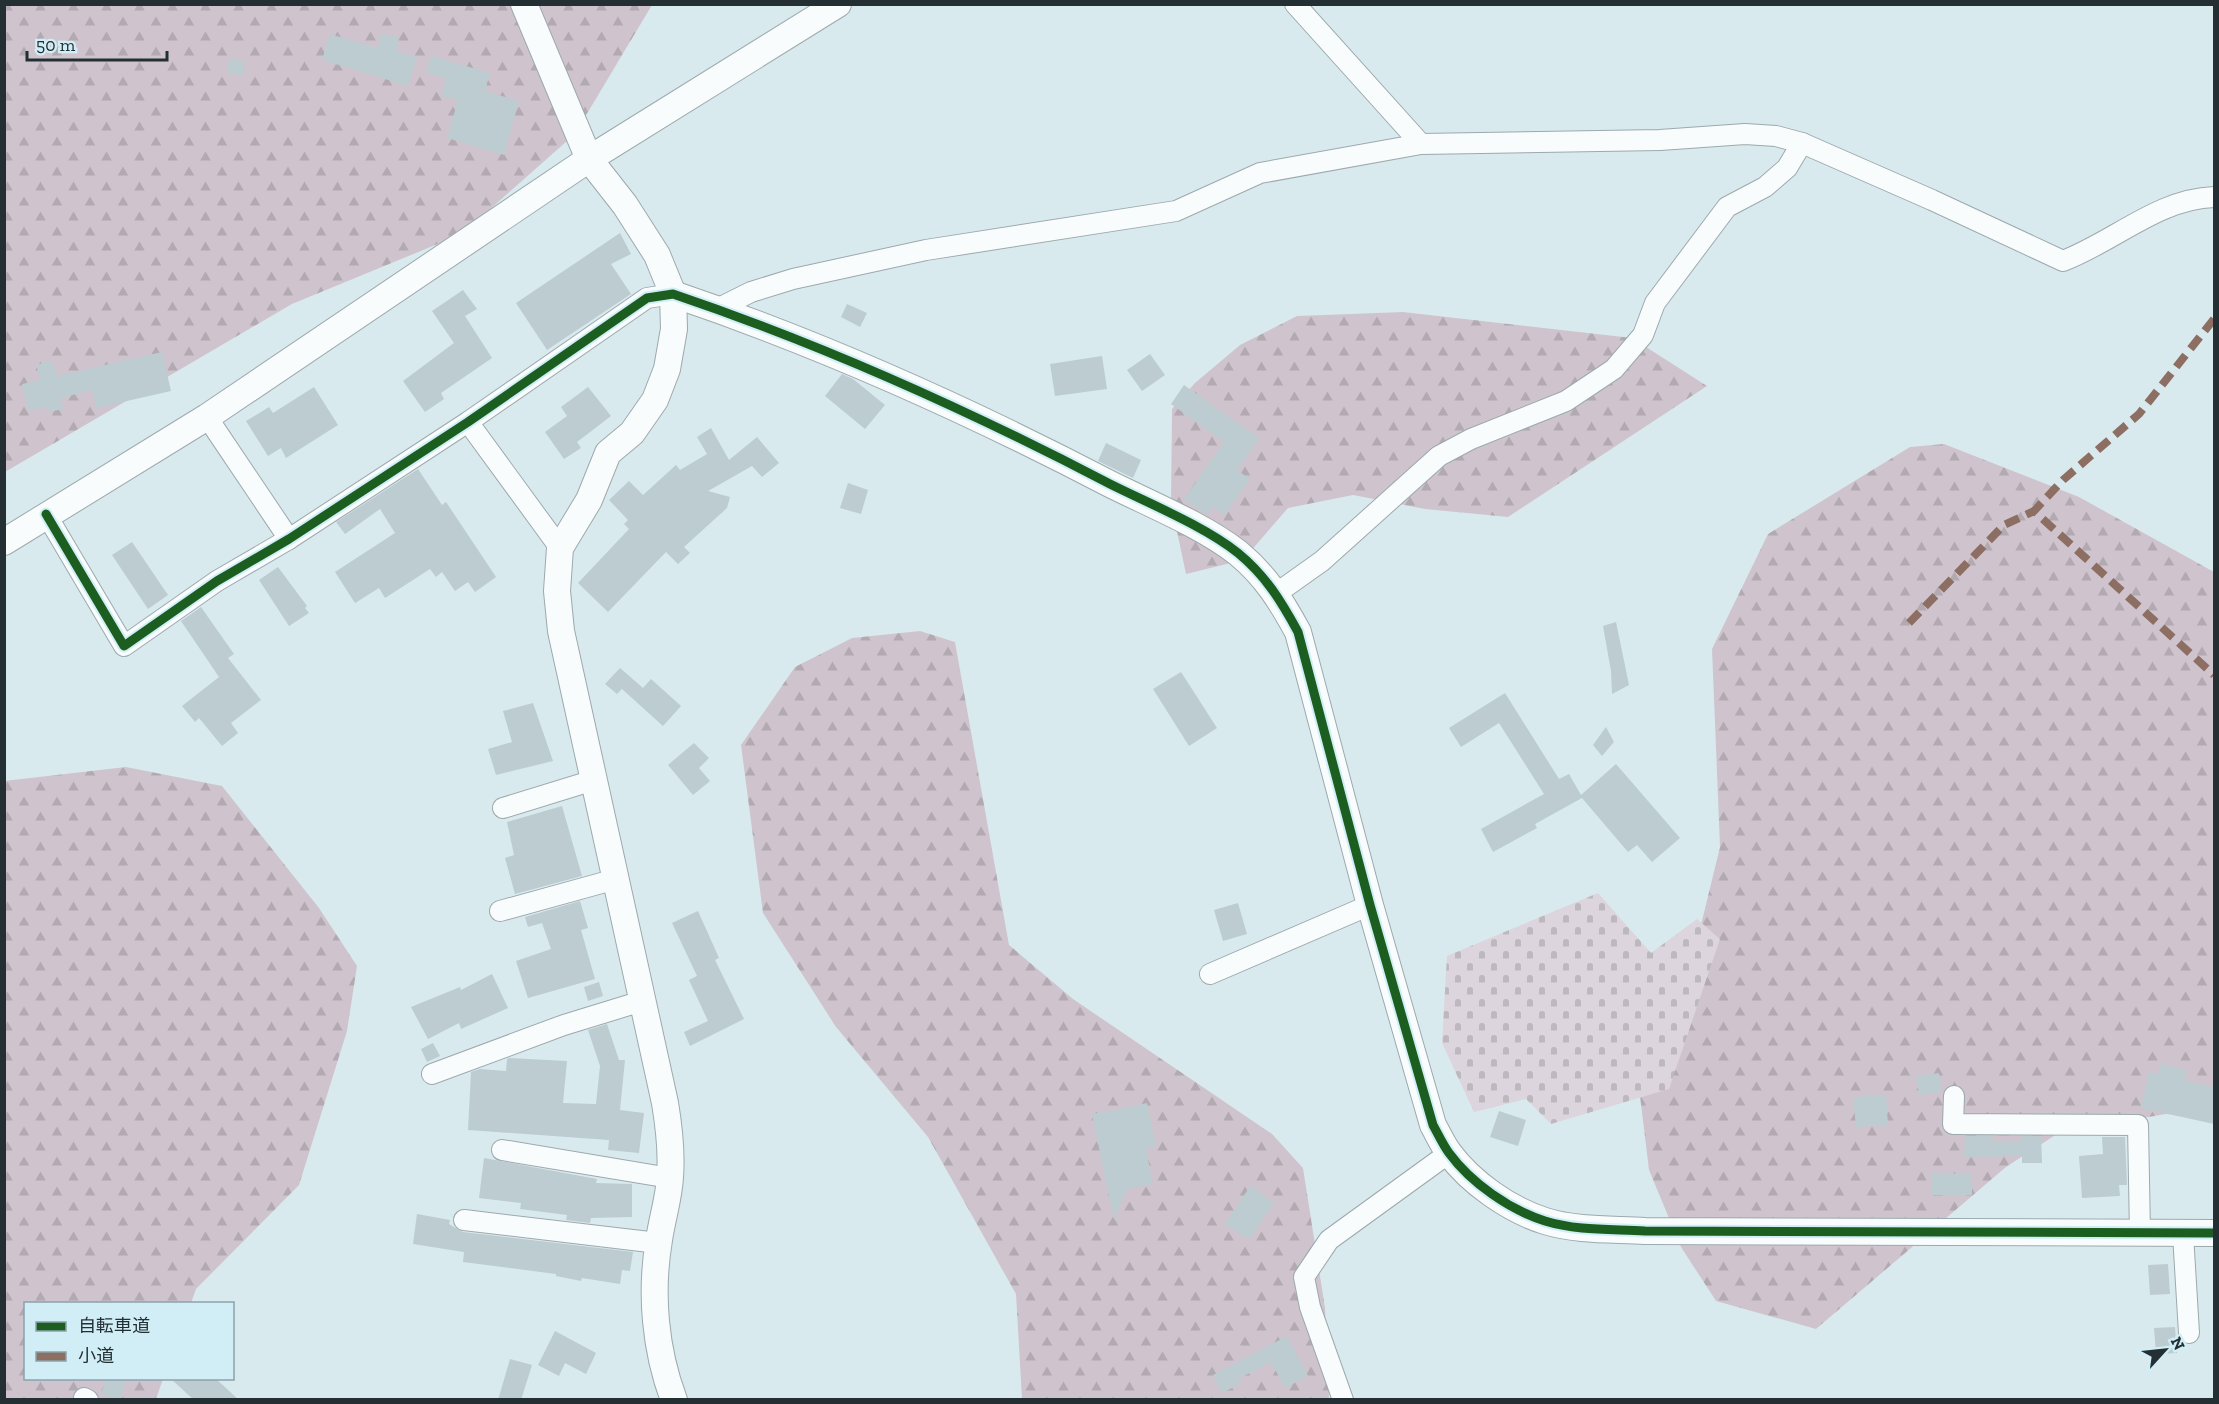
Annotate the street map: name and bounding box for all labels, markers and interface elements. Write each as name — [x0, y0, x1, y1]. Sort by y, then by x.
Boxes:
scale bar — [27, 24, 166, 62]
text: 50 m — [36, 34, 76, 56]
legend — [24, 1302, 234, 1380]
text: 自転車道 — [78, 1315, 150, 1337]
north arrow — [2135, 1320, 2195, 1380]
text: N — [2167, 1334, 2189, 1353]
text: 小道 — [78, 1345, 114, 1367]

